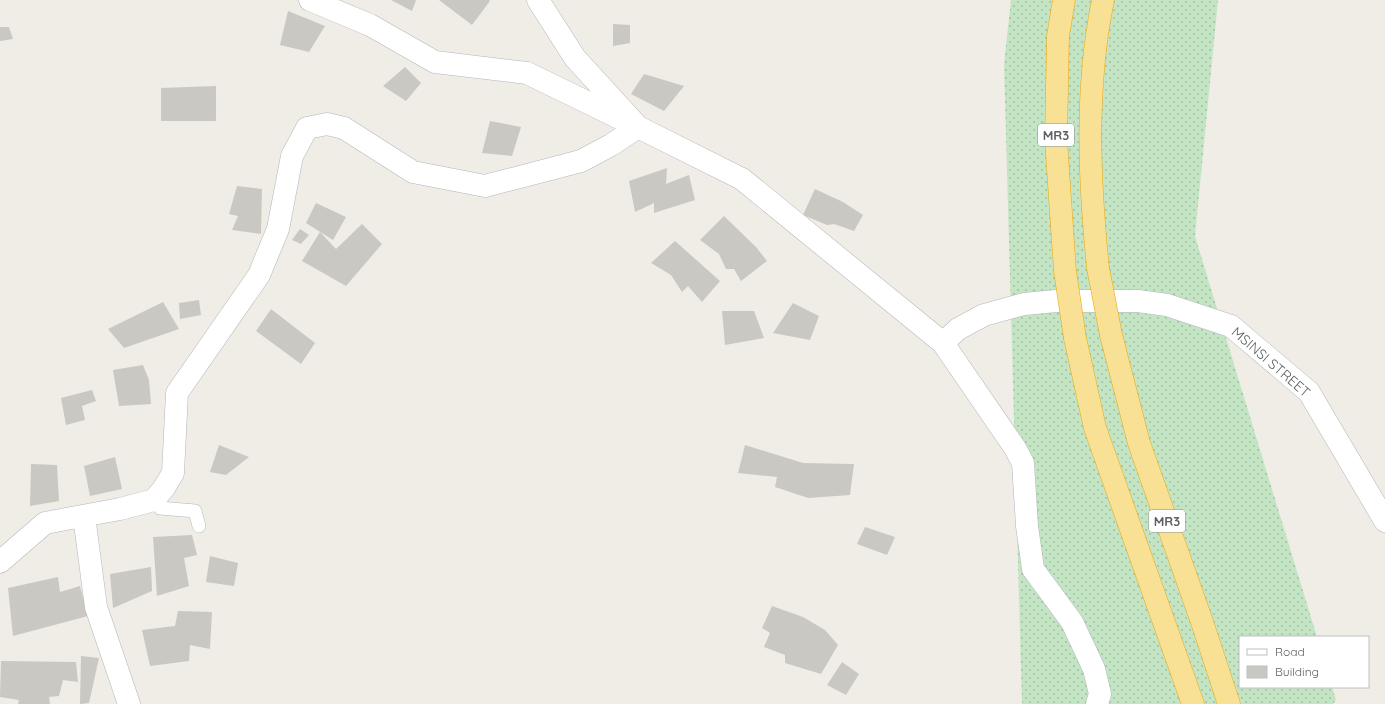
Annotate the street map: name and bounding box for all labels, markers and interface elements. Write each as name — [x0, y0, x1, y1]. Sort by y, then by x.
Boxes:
road number: MR3 — [1038, 124, 1074, 146]
street label: MSINSI STREET — [1228, 323, 1314, 401]
road number: MR3 — [1149, 510, 1185, 532]
legend — [1239, 636, 1369, 688]
text: Road — [1275, 644, 1305, 659]
text: Building — [1275, 664, 1319, 679]

